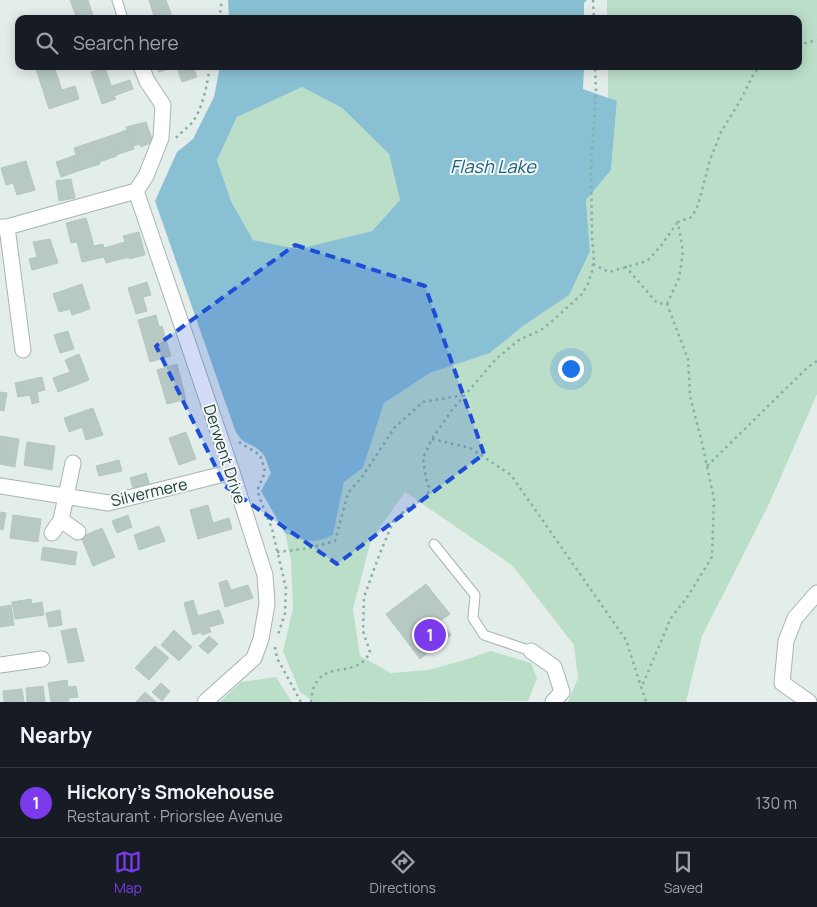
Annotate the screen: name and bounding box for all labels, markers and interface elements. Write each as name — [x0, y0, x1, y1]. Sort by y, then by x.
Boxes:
search box — [15, 15, 802, 70]
icon: search — [33, 29, 61, 57]
text: Search here — [73, 30, 179, 56]
water label: Flash Lake — [450, 154, 537, 178]
your location — [558, 356, 584, 382]
street label: Derwent Drive — [199, 401, 251, 507]
street label: Silvermere — [108, 472, 190, 512]
pin: 1 — [414, 616, 446, 654]
text: Nearby — [20, 721, 92, 749]
text: Hickory's Smokehouse — [67, 779, 274, 805]
text: 1 — [32, 792, 40, 814]
text: 130 m — [755, 792, 797, 814]
text: Restaurant · Priorslee Avenue — [67, 805, 283, 827]
tab: Map — [114, 848, 142, 897]
tab: Directions — [370, 848, 436, 897]
tab: Saved — [664, 848, 703, 897]

